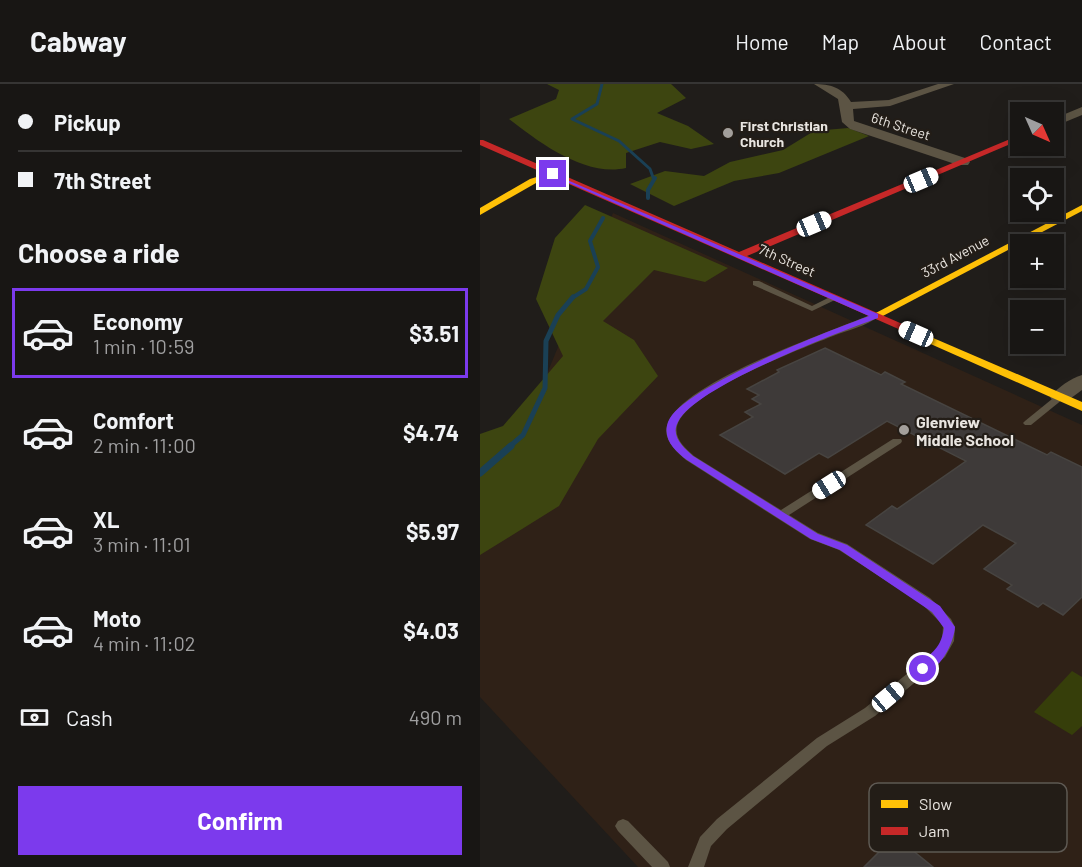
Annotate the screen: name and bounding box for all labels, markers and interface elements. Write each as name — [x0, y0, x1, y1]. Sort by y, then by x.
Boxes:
text: Cabway — [30, 24, 127, 58]
text: Home — [735, 29, 789, 54]
text: Map — [822, 29, 859, 54]
text: About — [892, 29, 947, 54]
text: Contact — [980, 29, 1052, 54]
north arrow — [1010, 102, 1064, 156]
map controls — [1010, 102, 1064, 354]
text: Pickup — [54, 109, 121, 135]
street label: 6th Street — [869, 109, 933, 143]
place label: First Christian Church — [740, 117, 828, 150]
marker: First Christian Church — [721, 126, 735, 140]
route end — [539, 160, 566, 187]
car — [901, 165, 941, 195]
text: 7th Street — [54, 167, 151, 193]
button: locate — [1010, 168, 1064, 222]
car — [794, 209, 834, 239]
street label: 33rd Avenue — [918, 231, 992, 281]
button: + — [1010, 234, 1064, 288]
text: Choose a ride — [18, 236, 180, 268]
street label: 7th Street — [756, 240, 818, 280]
button: − — [1010, 300, 1064, 354]
icon: car — [21, 306, 75, 360]
text: Economy — [93, 308, 183, 334]
car — [896, 318, 936, 350]
text: $3.51 — [409, 320, 459, 346]
text: 1 min · 10:59 — [93, 334, 194, 358]
icon: car — [21, 405, 75, 459]
text: Comfort — [93, 407, 174, 433]
place label: Glenview Middle School — [916, 412, 1014, 449]
text: $4.74 — [403, 419, 459, 445]
marker: Glenview Middle School — [897, 423, 911, 437]
text: 2 min · 11:00 — [93, 433, 196, 457]
car — [809, 468, 849, 502]
icon: car — [21, 504, 75, 558]
text: XL — [93, 506, 119, 532]
text: $5.97 — [406, 518, 459, 544]
text: 3 min · 11:01 — [93, 532, 191, 556]
icon: car — [21, 603, 75, 657]
text: Moto — [93, 605, 141, 631]
text: $4.03 — [403, 617, 459, 643]
text: 4 min · 11:02 — [93, 631, 196, 655]
route start — [909, 655, 936, 682]
car — [868, 679, 908, 715]
icon: cash — [18, 701, 51, 734]
text: Cash — [66, 704, 113, 730]
text: 490 m — [409, 705, 462, 729]
legend — [869, 783, 1067, 852]
button: Confirm — [18, 786, 462, 855]
text: Slow — [919, 794, 952, 813]
text: Jam — [919, 821, 950, 840]

